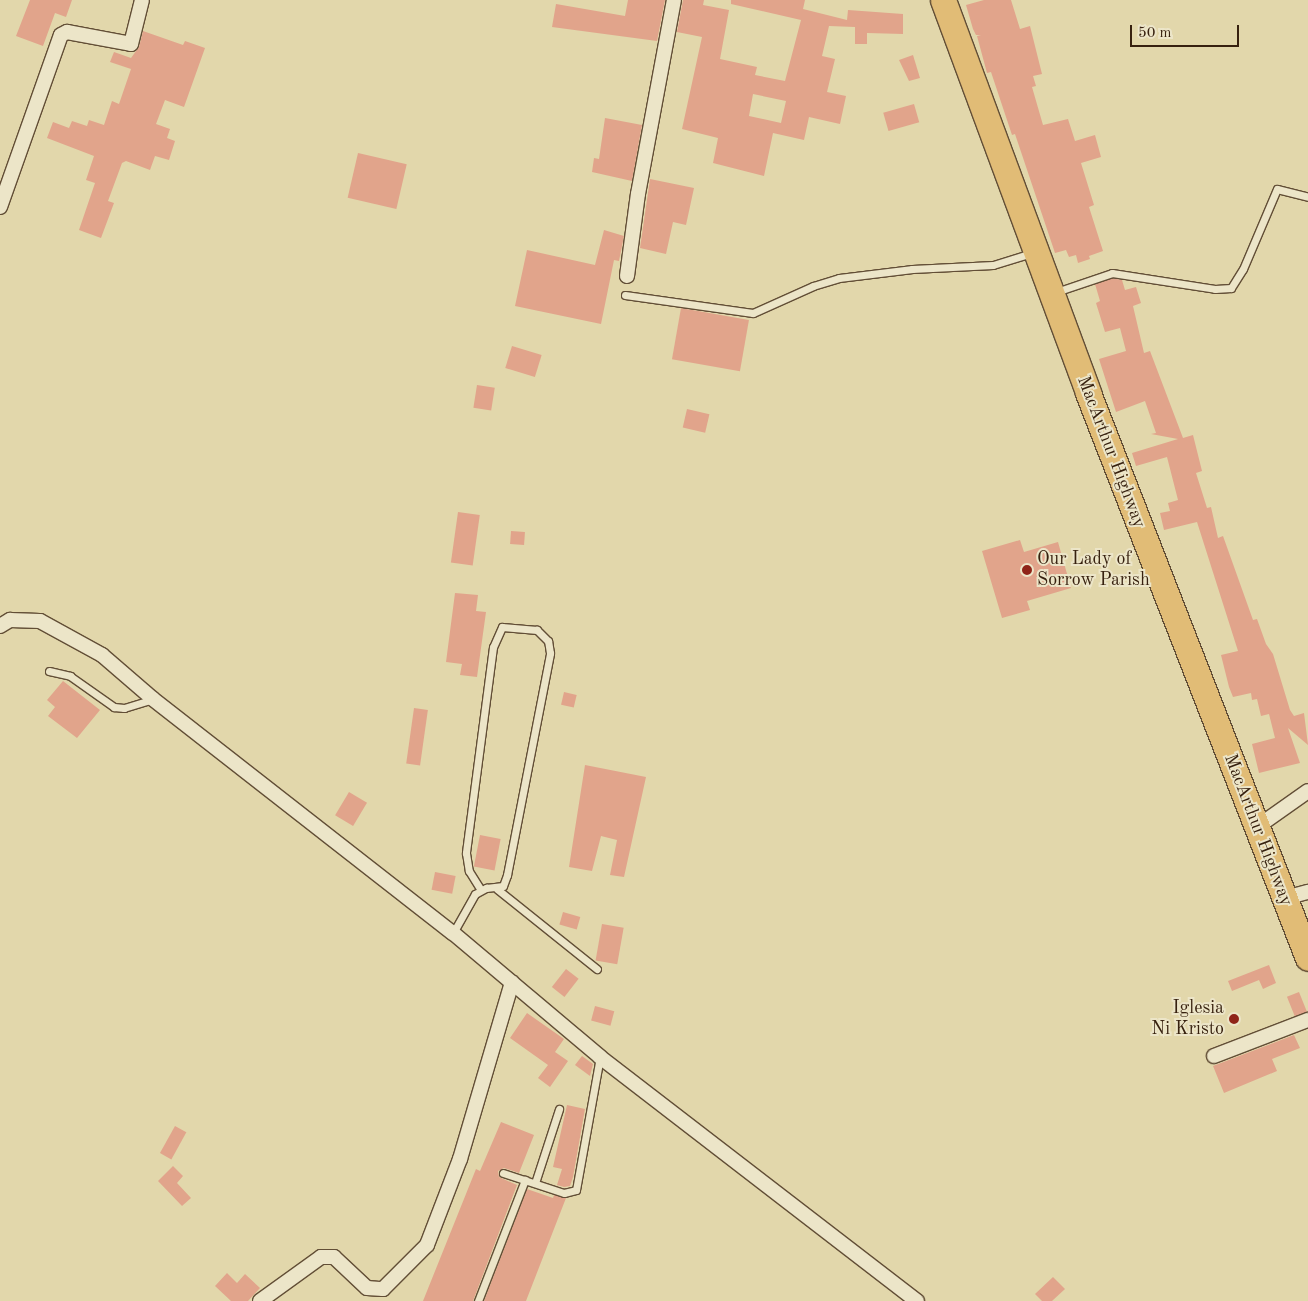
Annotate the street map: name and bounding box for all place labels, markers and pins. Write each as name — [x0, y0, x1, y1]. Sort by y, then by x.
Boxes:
place label: Our Lady of Sorrow Parish — [1037, 549, 1150, 592]
marker: Our Lady of Sorrow Parish — [1021, 564, 1033, 576]
place label: Iglesia Ni Kristo — [1151, 998, 1224, 1040]
marker: Iglesia Ni Kristo — [1228, 1013, 1240, 1025]

